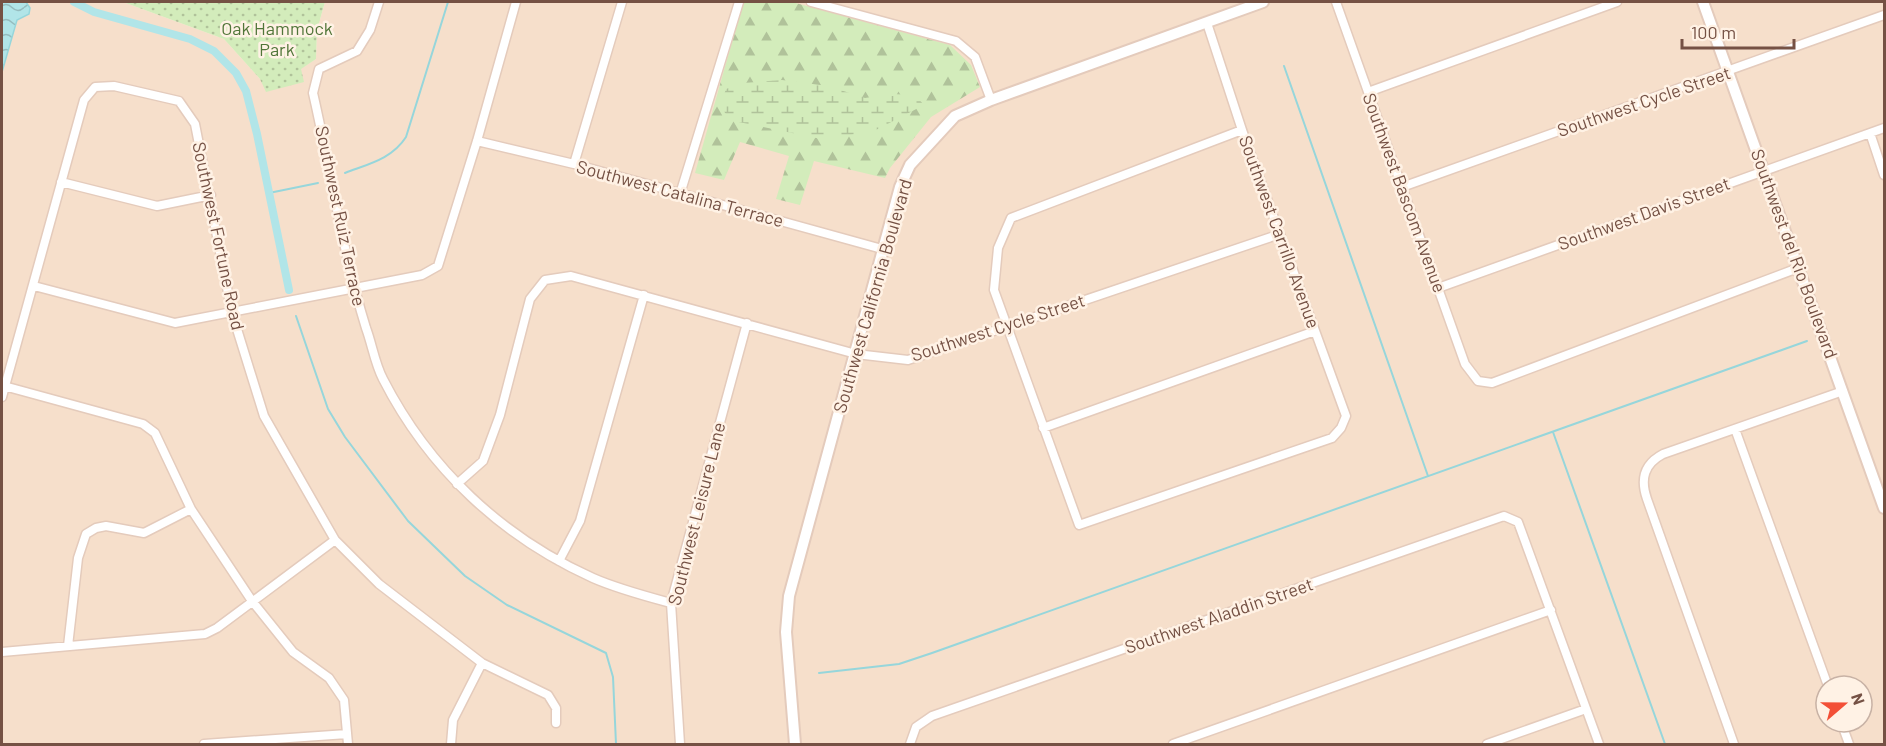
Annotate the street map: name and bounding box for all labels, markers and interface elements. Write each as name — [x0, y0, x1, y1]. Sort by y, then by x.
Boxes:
scale bar — [1682, 12, 1794, 50]
park label: Oak Hammock Park — [221, 17, 333, 60]
text: 100 m — [1691, 21, 1736, 43]
street label: Southwest Cycle Street — [1554, 61, 1733, 141]
street label: Southwest Bascom Avenue — [1359, 90, 1451, 295]
street label: Southwest Ruiz Terrace — [311, 124, 371, 308]
street label: Southwest Carrillo Avenue — [1235, 132, 1325, 331]
street label: Southwest Fortune Road — [188, 140, 250, 332]
street label: Southwest del Rio Boulevard — [1747, 146, 1843, 361]
street label: Southwest Catalina Terrace — [574, 155, 786, 231]
street label: Southwest Davis Street — [1555, 172, 1733, 254]
street label: Southwest California Boulevard — [828, 176, 916, 415]
street label: Southwest Cycle Street — [908, 289, 1088, 366]
street label: Southwest Leisure Lane — [663, 420, 729, 608]
street label: Southwest Aladdin Street — [1122, 572, 1316, 658]
north arrow — [1814, 674, 1874, 734]
text: N — [1848, 690, 1869, 707]

